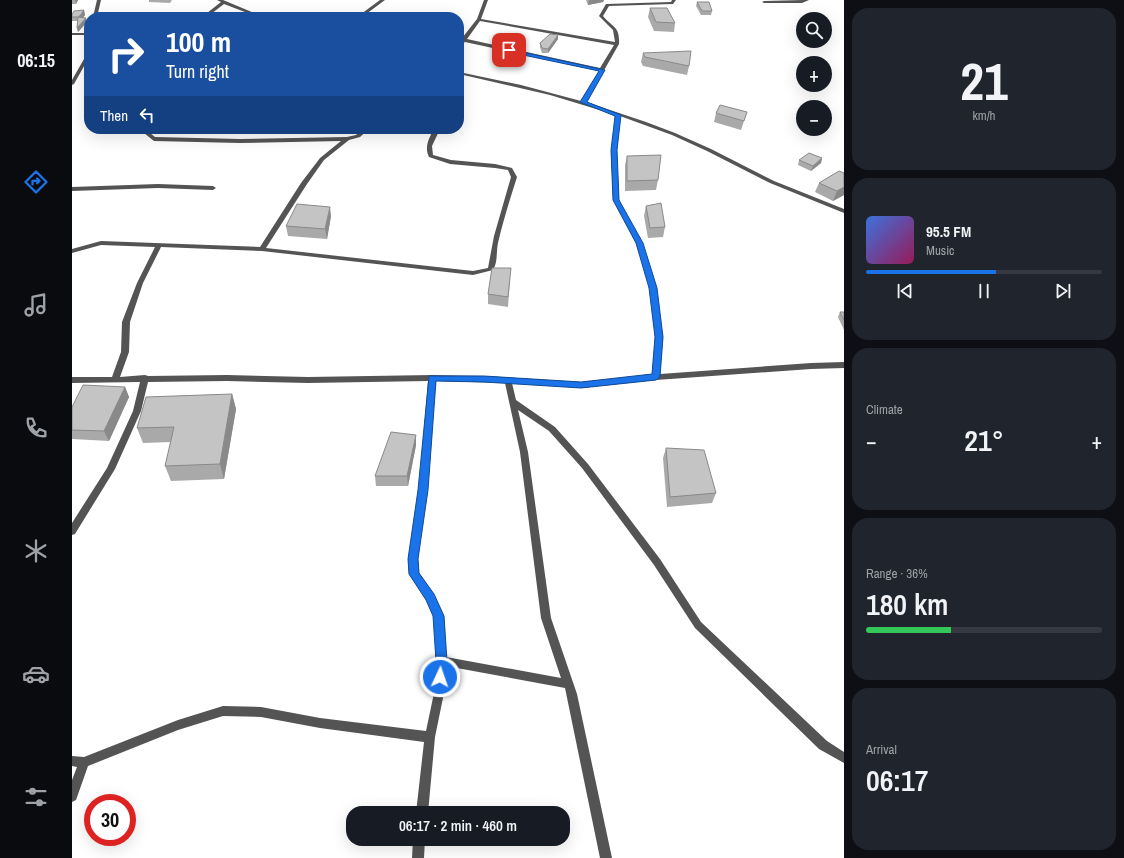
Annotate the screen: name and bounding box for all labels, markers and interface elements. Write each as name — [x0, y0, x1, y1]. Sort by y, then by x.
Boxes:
map controls — [796, 12, 832, 136]
button: search — [796, 12, 832, 48]
text: 100 m — [166, 23, 231, 61]
icon: right — [100, 28, 152, 80]
pin — [492, 33, 526, 67]
icon: arrive — [498, 39, 520, 61]
text: 21 — [960, 46, 1008, 116]
text: 06:15 — [17, 48, 55, 73]
button: + — [796, 56, 832, 92]
text: Turn right — [166, 59, 229, 84]
button: − — [796, 100, 832, 136]
icon: left — [136, 104, 158, 126]
text: Then — [100, 105, 128, 126]
text: km/h — [972, 107, 996, 124]
icon: directions — [22, 168, 50, 196]
text: 95.5 FM — [926, 221, 971, 242]
text: Music — [926, 242, 954, 259]
icon: previous — [894, 280, 916, 302]
icon: pause — [973, 280, 995, 302]
icon: next — [1052, 280, 1074, 302]
icon: music — [22, 291, 50, 319]
text: Climate — [866, 401, 903, 418]
icon: phone — [22, 414, 50, 442]
text: 21° — [964, 420, 1004, 460]
text: − — [866, 426, 877, 456]
text: + — [1091, 426, 1102, 456]
icon: climate — [22, 537, 50, 565]
text: Range · 36% — [866, 565, 928, 582]
text: 180 km — [866, 584, 948, 624]
position arrow — [419, 656, 461, 698]
icon: car — [22, 660, 50, 688]
text: Arrival — [866, 741, 897, 758]
text: 06:17 — [866, 760, 928, 800]
icon: filters — [22, 783, 50, 811]
speed limit sign: 30 — [84, 794, 136, 846]
text: 06:17 · 2 min · 460 m — [399, 815, 517, 836]

